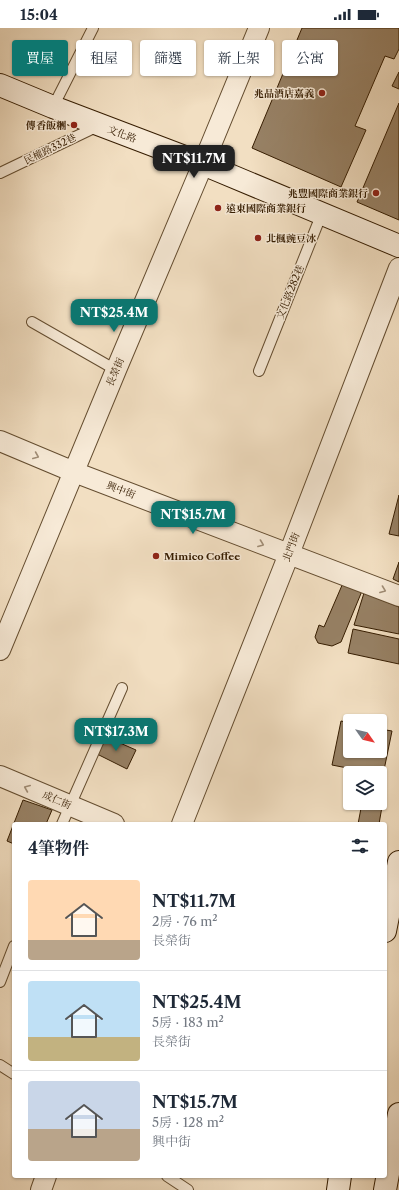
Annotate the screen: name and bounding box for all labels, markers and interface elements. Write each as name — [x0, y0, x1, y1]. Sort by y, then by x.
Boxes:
text: 15:04 — [20, 5, 58, 24]
chip: 買屋 — [12, 40, 68, 76]
chip: 租屋 — [76, 40, 132, 76]
chip: 篩選 — [140, 40, 196, 76]
chip: 新上架 — [204, 40, 274, 76]
chip: 公寓 — [282, 40, 338, 76]
place label: 兆品酒店嘉義 — [254, 87, 315, 100]
marker: 兆品酒店嘉義 — [317, 88, 327, 98]
place label: 傳香飯糰 — [25, 119, 66, 132]
marker: 傳香飯糰 — [69, 120, 79, 130]
street label: 文化路 — [106, 123, 138, 145]
street label: 民權路332巷 — [22, 131, 78, 167]
pin: NT$11.7M — [153, 145, 235, 179]
text: NT$11.7M — [162, 150, 226, 166]
place label: 兆豐國際商業銀行 — [288, 187, 368, 200]
marker: 兆豐國際商業銀行 — [371, 188, 381, 198]
place label: 遠東國際商業銀行 — [226, 202, 306, 215]
marker: 遠東國際商業銀行 — [213, 203, 223, 213]
place label: 北楓豌豆冰 — [266, 232, 317, 245]
marker: 北楓豌豆冰 — [253, 233, 263, 243]
street label: 文化路282巷 — [273, 263, 307, 321]
pin: NT$25.4M — [73, 299, 155, 333]
text: NT$25.4M — [80, 304, 148, 320]
street label: 長榮街 — [103, 356, 127, 388]
one-way arrow — [31, 451, 39, 459]
street label: 興中街 — [105, 479, 137, 501]
pin: NT$15.7M — [152, 501, 234, 535]
text: NT$15.7M — [160, 506, 226, 522]
street label: 北門街 — [280, 531, 302, 563]
one-way arrow — [258, 539, 265, 547]
place label: Mimico Coffee — [164, 550, 240, 563]
marker: Mimico Coffee — [151, 551, 161, 561]
one-way arrow — [379, 586, 386, 594]
north arrow — [343, 714, 387, 758]
map controls — [343, 714, 387, 810]
pin: NT$17.3M — [75, 718, 157, 752]
text: NT$17.3M — [83, 723, 149, 739]
button: layers — [343, 766, 387, 810]
one-way arrow — [23, 784, 30, 792]
street label: 成仁街 — [41, 788, 73, 812]
icon: filters — [349, 835, 371, 857]
text: 4筆物件 — [28, 838, 89, 858]
text: NT$11.7M — [152, 891, 236, 911]
icon: home — [60, 896, 108, 944]
text: 2房 · 76 m² — [152, 913, 218, 929]
text: 長榮街 — [152, 932, 191, 948]
text: NT$25.4M — [152, 992, 242, 1012]
icon: home — [60, 997, 108, 1045]
text: 5房 · 183 m² — [152, 1014, 224, 1030]
text: 長榮街 — [152, 1033, 191, 1049]
text: NT$15.7M — [152, 1092, 238, 1112]
icon: home — [60, 1097, 108, 1145]
text: 5房 · 128 m² — [152, 1114, 224, 1130]
text: 興中街 — [152, 1133, 191, 1149]

